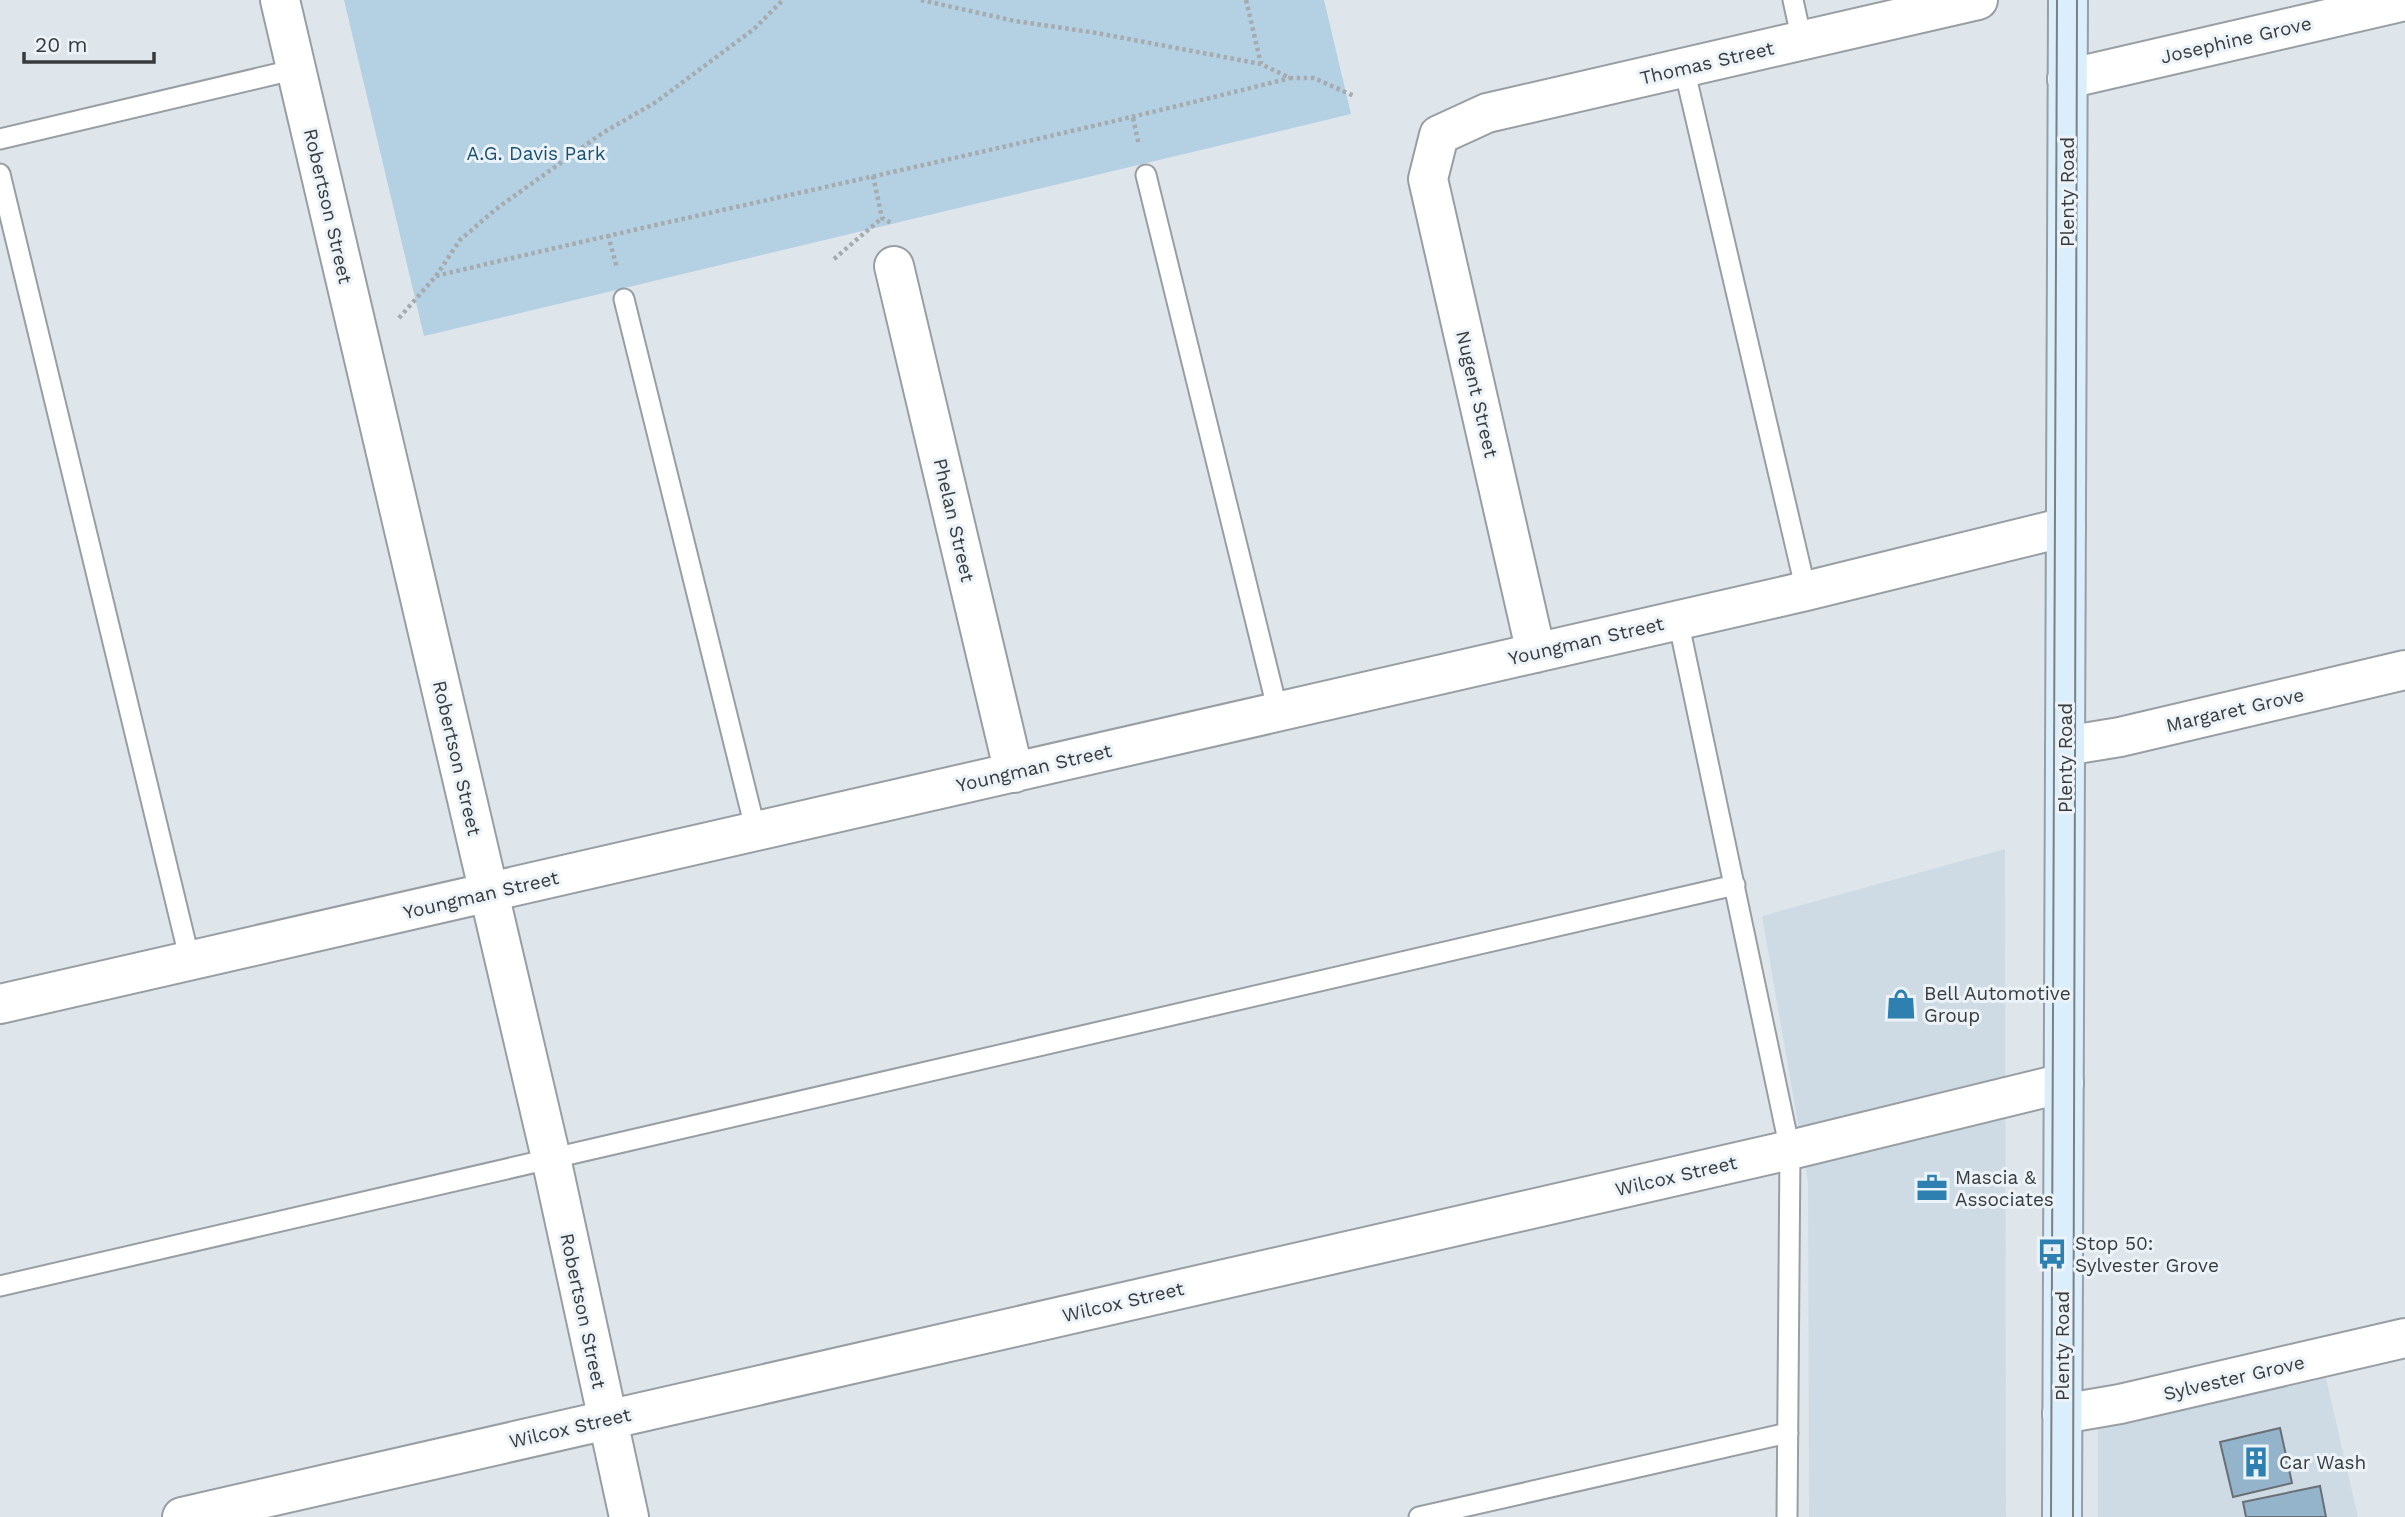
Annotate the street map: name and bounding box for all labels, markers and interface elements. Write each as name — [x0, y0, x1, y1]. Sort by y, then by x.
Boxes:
street label: Josephine Grove — [2158, 11, 2314, 69]
scale bar — [24, 21, 154, 65]
text: 20 m — [35, 32, 87, 57]
street label: Thomas Street — [1638, 36, 1776, 90]
street label: Robertson Street — [299, 126, 357, 286]
street label: Plenty Road — [2056, 137, 2079, 247]
park label: A.G. Davis Park — [467, 142, 606, 165]
street label: Nugent Street — [1451, 328, 1503, 460]
street label: Phelan Street — [929, 456, 979, 584]
street label: Youngman Street — [1506, 612, 1666, 670]
street label: Robertson Street — [428, 678, 486, 838]
street label: Margaret Grove — [2164, 683, 2306, 737]
street label: Plenty Road — [2054, 703, 2077, 813]
street label: Youngman Street — [954, 739, 1114, 797]
street label: Youngman Street — [401, 866, 561, 924]
place label: Bell Automotive Group — [1924, 982, 2071, 1027]
shop icon: Bell Automotive Group — [1884, 987, 1918, 1021]
street label: Wilcox Street — [1613, 1151, 1739, 1201]
place label: Mascia & Associates — [1955, 1166, 2054, 1211]
office icon: Mascia & Associates — [1915, 1171, 1949, 1205]
street label: Robertson Street — [555, 1231, 611, 1391]
place label: Stop 50: Sylvester Grove — [2075, 1232, 2219, 1277]
bus stop icon: Stop 50: Sylvester Grove — [2035, 1237, 2069, 1271]
street label: Wilcox Street — [1060, 1277, 1186, 1327]
street label: Plenty Road — [2051, 1291, 2074, 1401]
street label: Sylvester Grove — [2161, 1351, 2307, 1405]
street label: Wilcox Street — [507, 1403, 633, 1453]
building icon: Car Wash — [2239, 1445, 2273, 1479]
place label: Car Wash — [2279, 1451, 2366, 1474]

